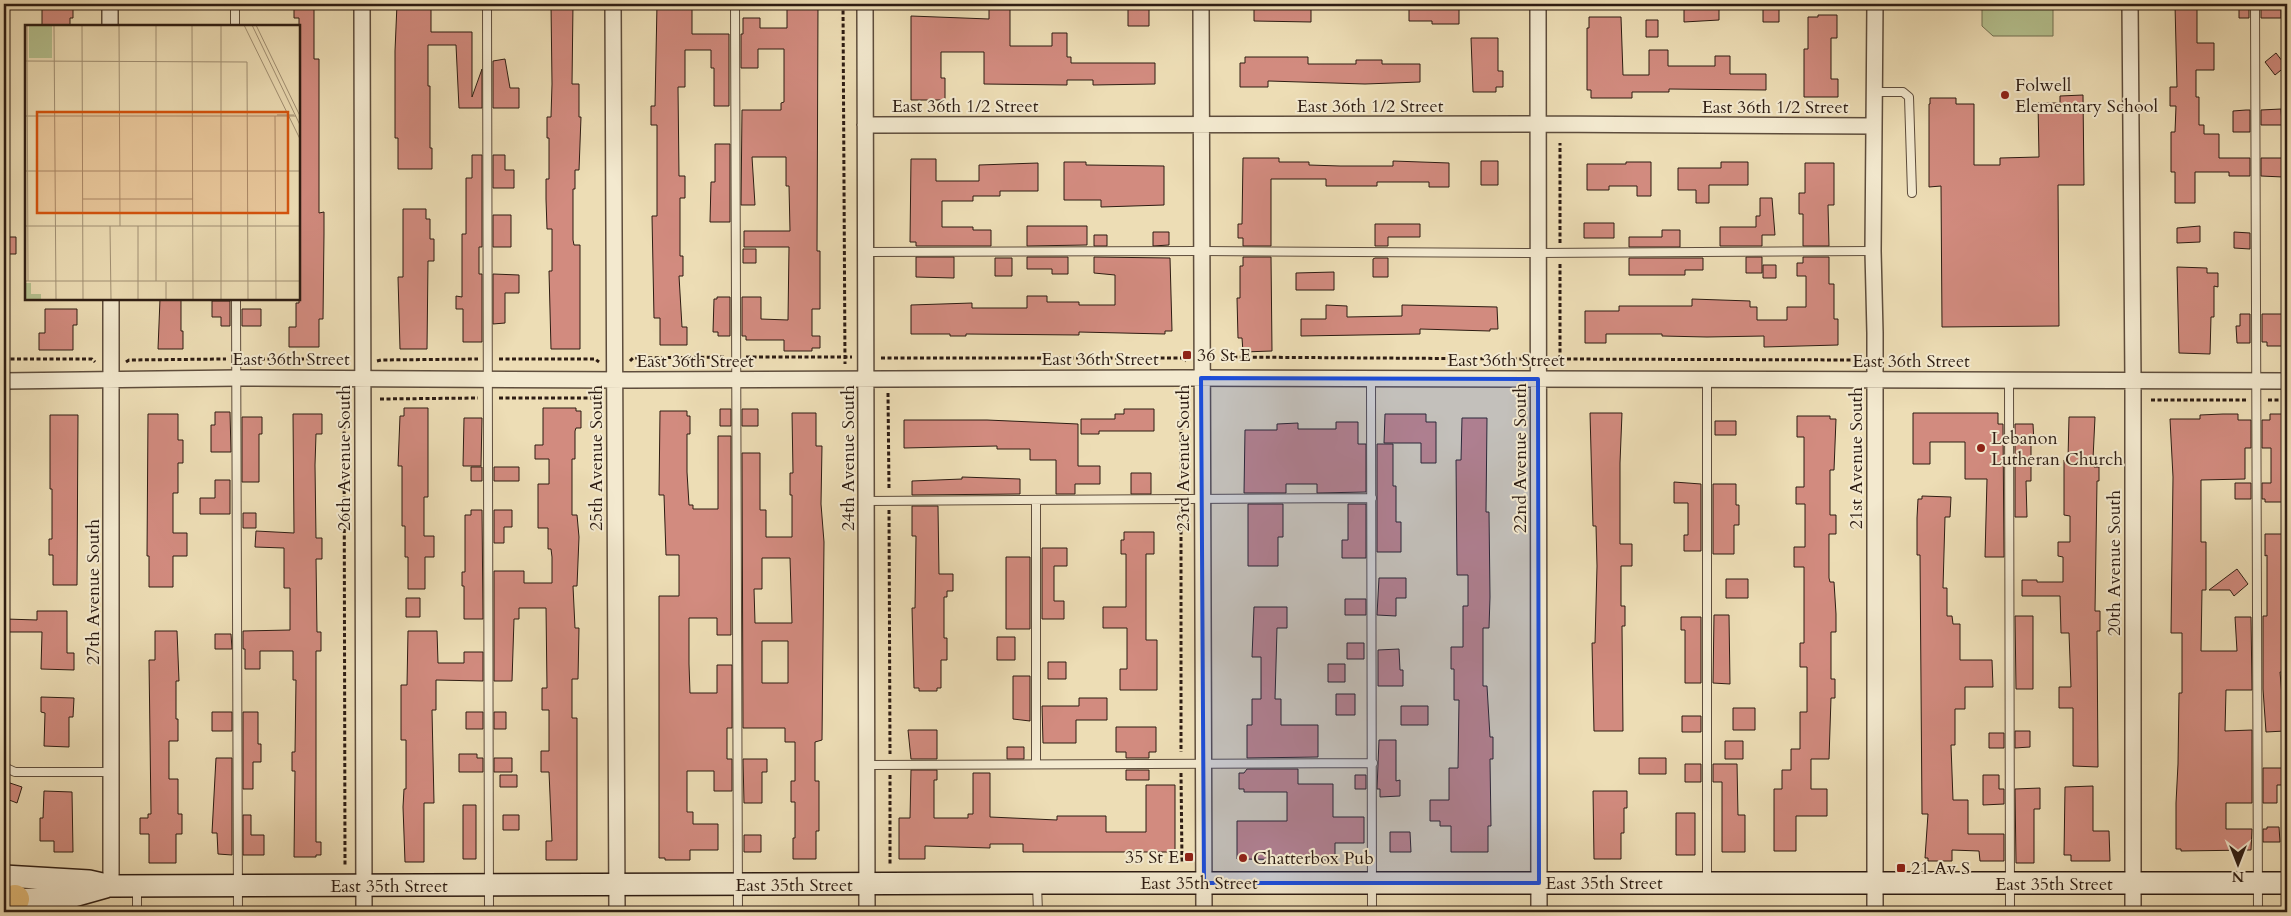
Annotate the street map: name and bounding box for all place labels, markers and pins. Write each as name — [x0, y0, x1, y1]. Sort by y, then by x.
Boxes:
place label: Folwell Elementary School — [2015, 73, 2158, 119]
marker: Folwell Elementary School — [1999, 89, 2011, 101]
place label: 36 St E — [1197, 343, 1251, 368]
marker: 36 St E — [1181, 349, 1193, 361]
place label: Lebanon Lutheran Church — [1991, 426, 2123, 472]
marker: Lebanon Lutheran Church — [1975, 442, 1987, 454]
place label: 35 St E — [1125, 845, 1179, 870]
place label: Chatterbox Pub — [1253, 846, 1374, 871]
marker: 35 St E — [1183, 851, 1195, 863]
marker: Chatterbox Pub — [1237, 852, 1249, 864]
place label: 21 Av S — [1911, 856, 1970, 881]
marker: 21 Av S — [1895, 862, 1907, 874]

